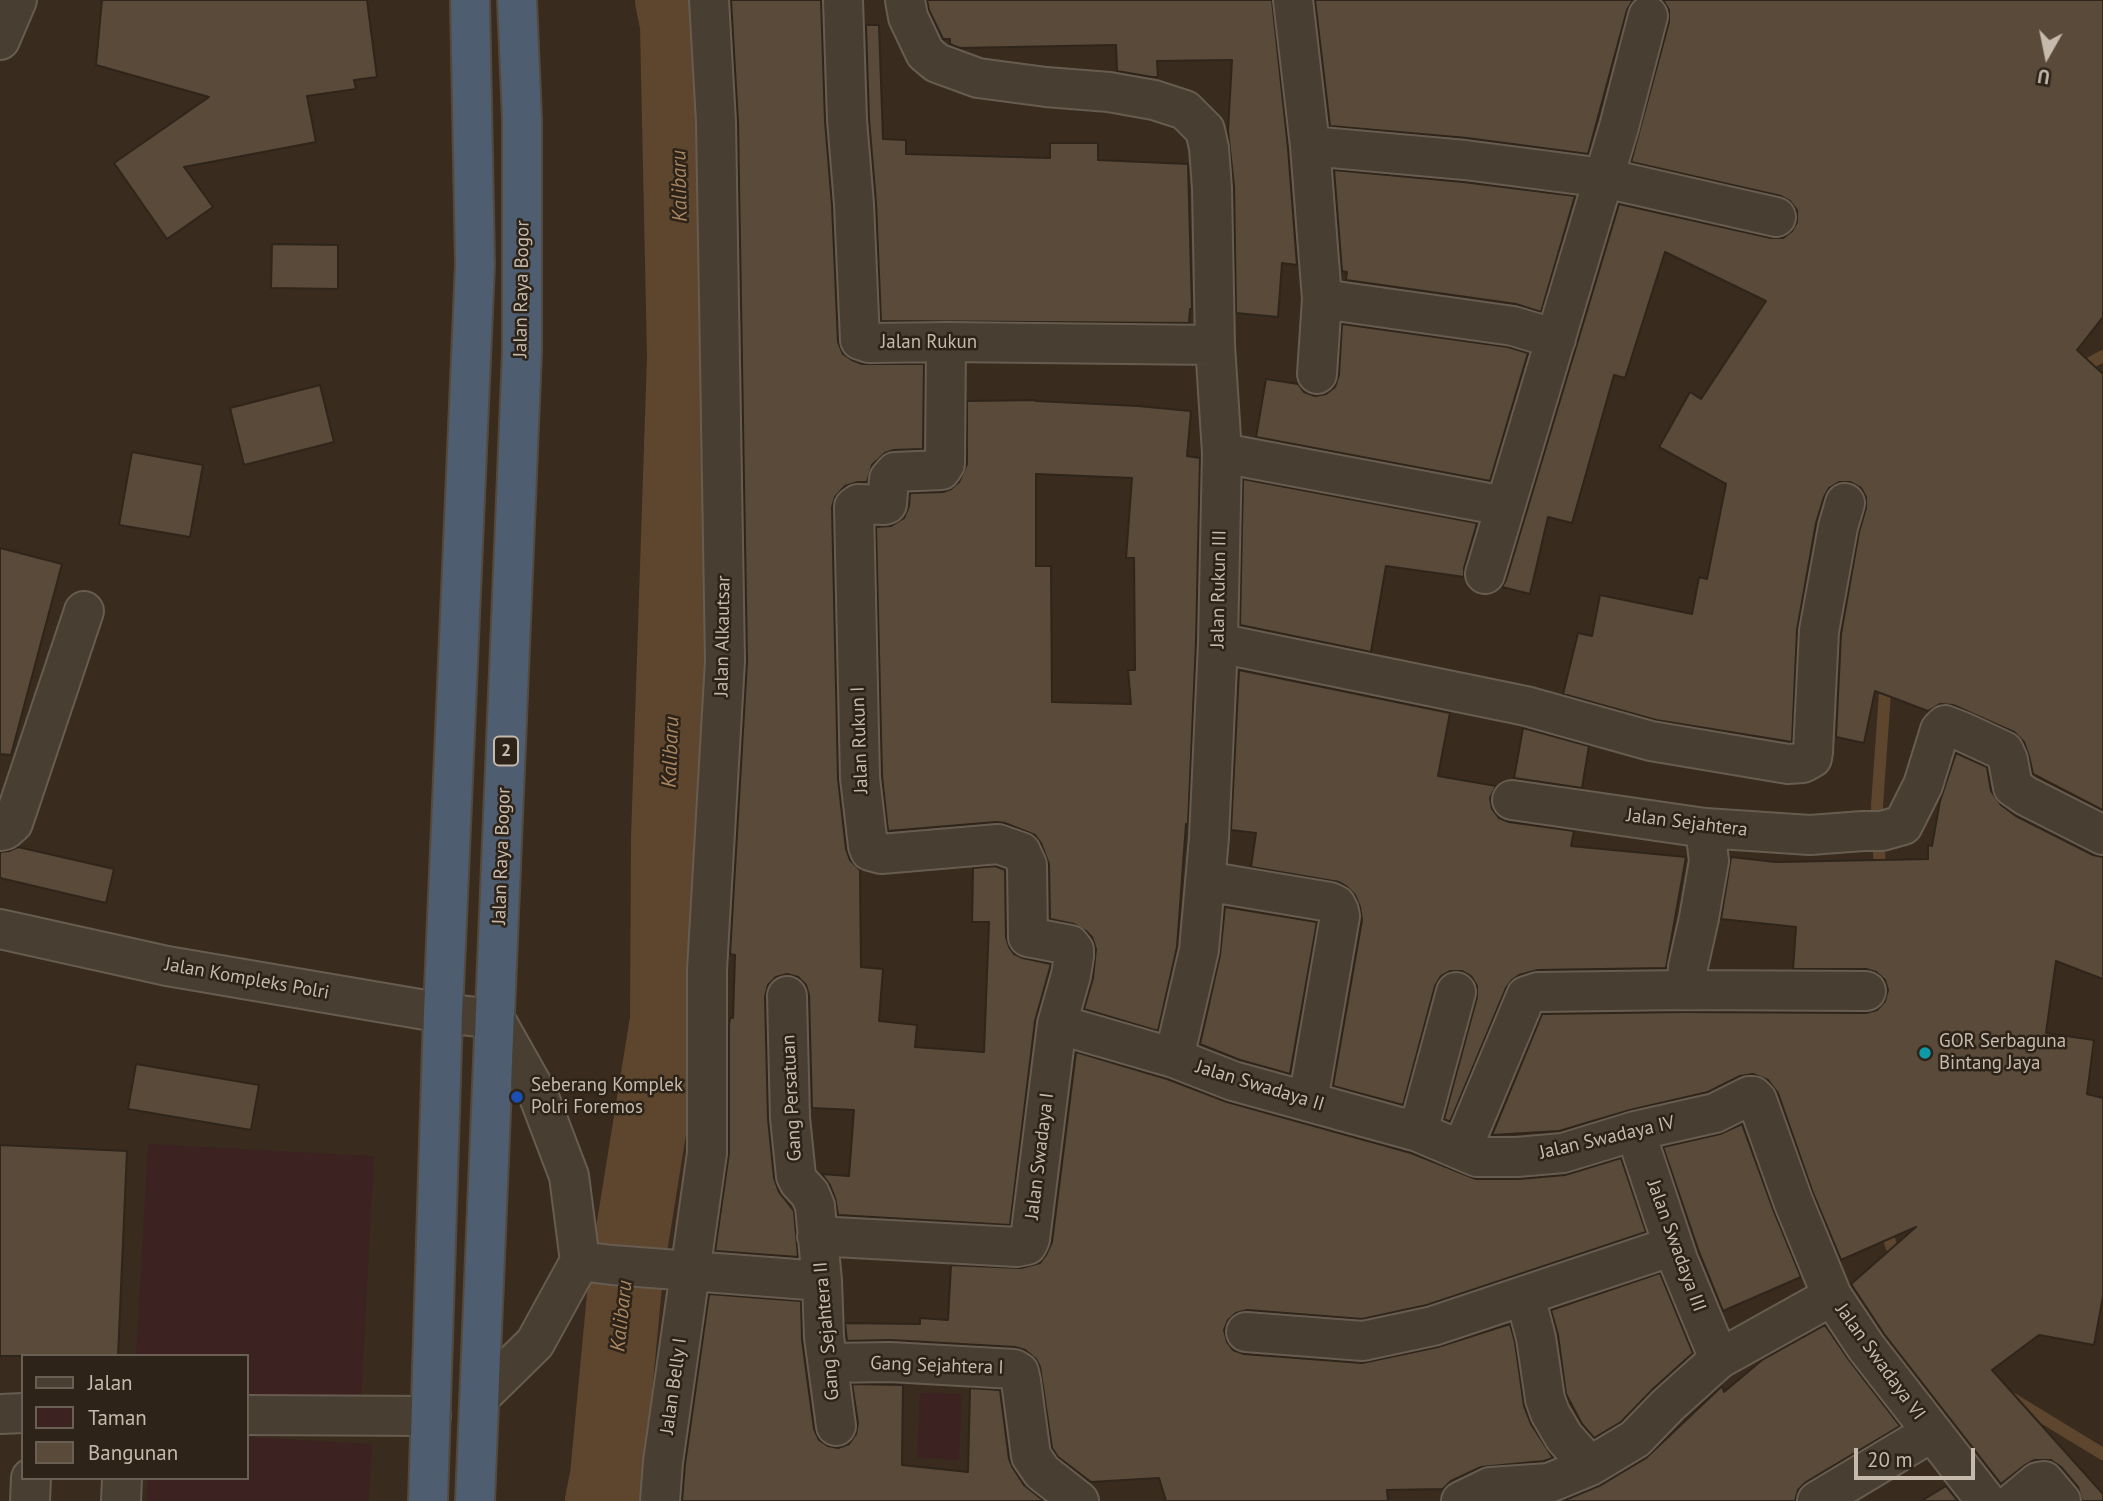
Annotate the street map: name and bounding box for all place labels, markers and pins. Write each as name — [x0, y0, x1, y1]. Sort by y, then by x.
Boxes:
place label: GOR Serbaguna Bintang Jaya — [1939, 1031, 2066, 1075]
marker: GOR Serbaguna Bintang Jaya — [1917, 1045, 1933, 1061]
place label: Seberang Komplek Polri Foremos — [531, 1075, 683, 1119]
marker: Seberang Komplek Polri Foremos — [509, 1089, 525, 1105]

